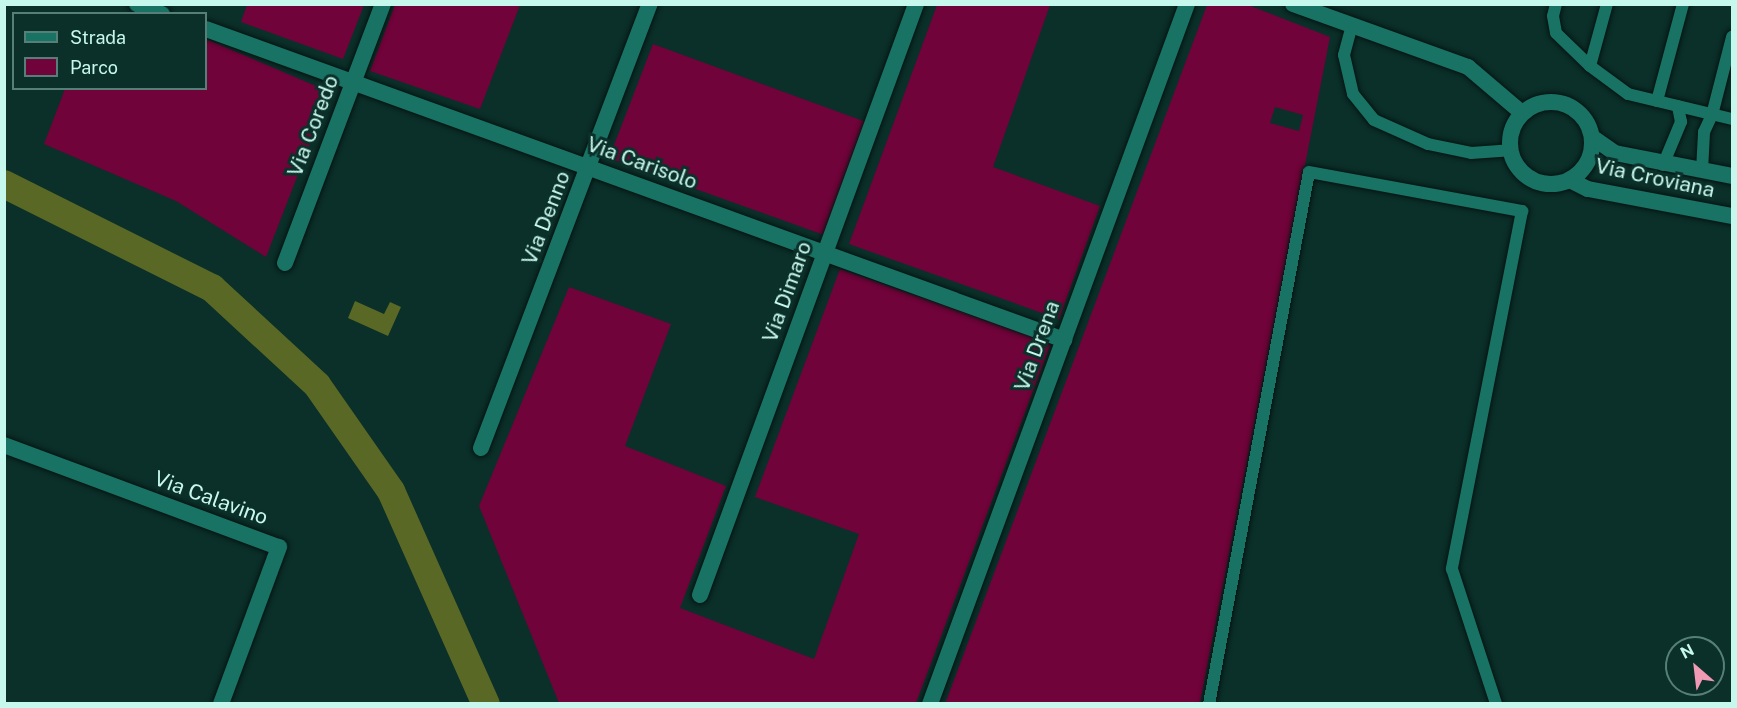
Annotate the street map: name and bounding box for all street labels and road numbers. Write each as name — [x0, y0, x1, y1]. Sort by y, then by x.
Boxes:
street label: Via Coredo — [282, 72, 344, 180]
street label: Via Carisolo — [583, 131, 701, 195]
street label: Via Croviana — [1593, 153, 1717, 203]
street label: Via Denno — [517, 167, 575, 269]
street label: Via Dimaro — [757, 238, 817, 346]
street label: Via Drena — [1009, 297, 1065, 395]
street label: Via Calavino — [151, 466, 271, 530]

